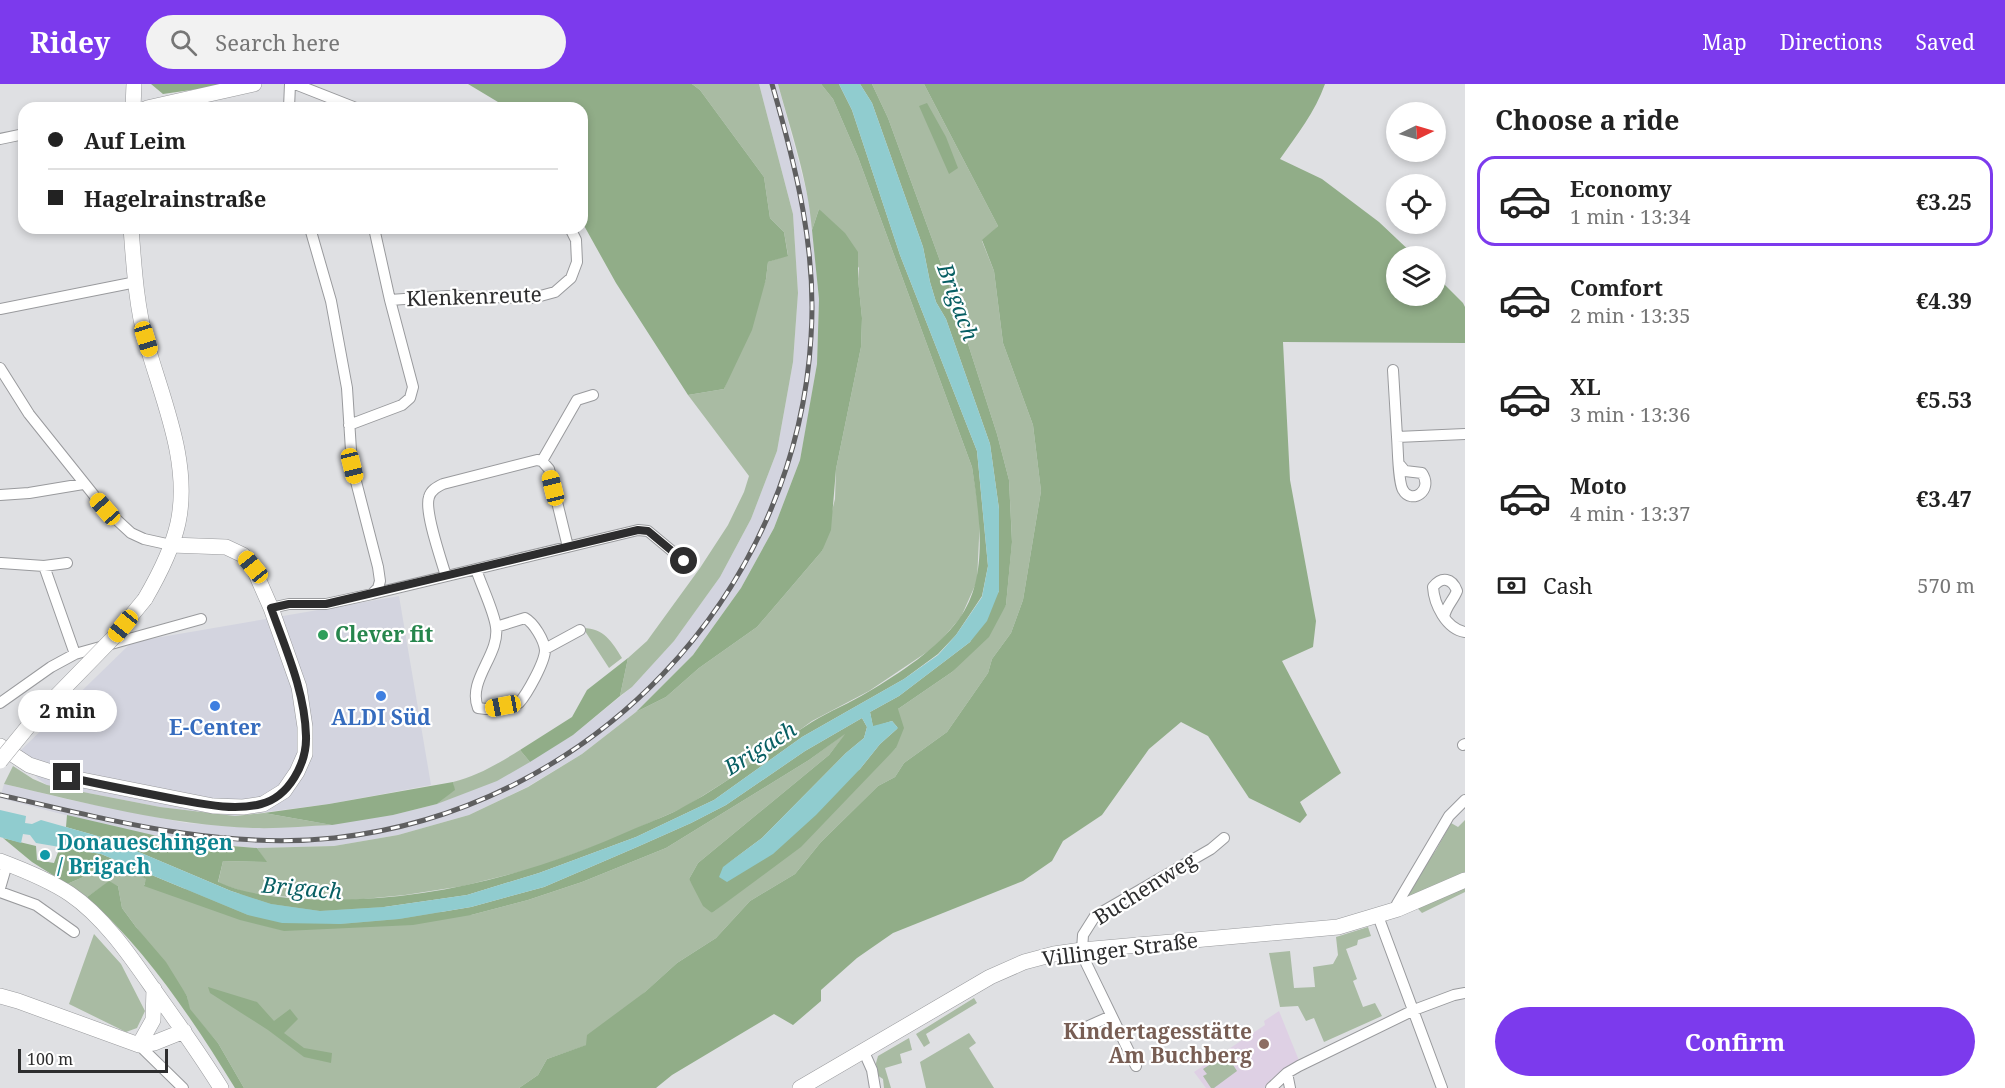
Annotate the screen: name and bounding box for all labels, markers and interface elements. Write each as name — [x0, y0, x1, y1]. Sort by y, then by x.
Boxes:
search box — [146, 15, 566, 69]
text: Ridey — [30, 23, 110, 61]
icon: search — [167, 26, 200, 59]
text: Search here — [215, 27, 340, 57]
text: Map — [1702, 28, 1747, 56]
text: Directions — [1780, 28, 1882, 56]
text: Saved — [1915, 28, 1975, 56]
text: Choose a ride — [1495, 101, 1680, 138]
north arrow — [1386, 102, 1446, 162]
map controls — [1386, 102, 1446, 306]
text: Auf Leim — [84, 125, 186, 155]
text: Economy — [1570, 173, 1672, 203]
button: locate — [1386, 174, 1446, 234]
icon: car — [1498, 174, 1552, 228]
text: Hagelrainstraße — [84, 183, 266, 213]
text: €3.25 — [1916, 186, 1972, 216]
text: 1 min · 13:34 — [1570, 203, 1690, 230]
button: layers — [1386, 246, 1446, 306]
water label: Brigach — [931, 258, 987, 344]
text: Comfort — [1570, 272, 1663, 302]
icon: car — [1498, 273, 1552, 327]
street label: Klenkenreute — [406, 280, 542, 312]
text: €4.39 — [1916, 285, 1972, 315]
text: 2 min · 13:35 — [1570, 302, 1690, 329]
car — [132, 319, 160, 359]
text: XL — [1570, 371, 1601, 401]
icon: car — [1498, 372, 1552, 426]
text: €5.53 — [1916, 384, 1972, 414]
text: 3 min · 13:36 — [1570, 401, 1690, 428]
car — [339, 446, 365, 486]
car — [540, 468, 566, 508]
text: Moto — [1570, 470, 1627, 500]
icon: car — [1498, 471, 1552, 525]
text: €3.47 — [1916, 483, 1972, 513]
car — [86, 490, 124, 528]
text: 4 min · 13:37 — [1570, 500, 1690, 527]
car — [235, 547, 271, 587]
route start — [670, 547, 697, 574]
icon: cash — [1495, 569, 1528, 602]
text: Cash — [1543, 570, 1593, 600]
text: 570 m — [1917, 572, 1975, 599]
car — [105, 606, 141, 646]
place label: Clever fit — [335, 620, 434, 648]
marker: Clever fit — [316, 628, 330, 642]
marker: ALDI Süd — [374, 689, 388, 703]
callout: 2 min — [17, 690, 116, 732]
car — [484, 694, 522, 718]
text: 2 min — [39, 697, 96, 724]
marker: E-Center — [208, 699, 222, 713]
place label: ALDI Süd — [331, 703, 431, 731]
place label: E-Center — [169, 713, 261, 741]
water label: Brigach — [717, 713, 801, 782]
route end — [53, 763, 80, 790]
place label: Donaueschingen / Brigach — [57, 828, 233, 880]
street label: Buchenweg — [1088, 845, 1202, 931]
marker: Donaueschingen / Brigach — [38, 848, 52, 862]
water label: Brigach — [260, 868, 343, 905]
street label: Villinger Straße — [1040, 926, 1199, 972]
button: Confirm — [1495, 1007, 1975, 1076]
place label: Kindertagesstätte Am Buchberg — [1063, 1017, 1252, 1069]
marker: Kindertagesstätte Am Buchberg — [1257, 1037, 1271, 1051]
scale bar — [18, 1046, 168, 1074]
text: 100 m — [27, 1048, 73, 1070]

